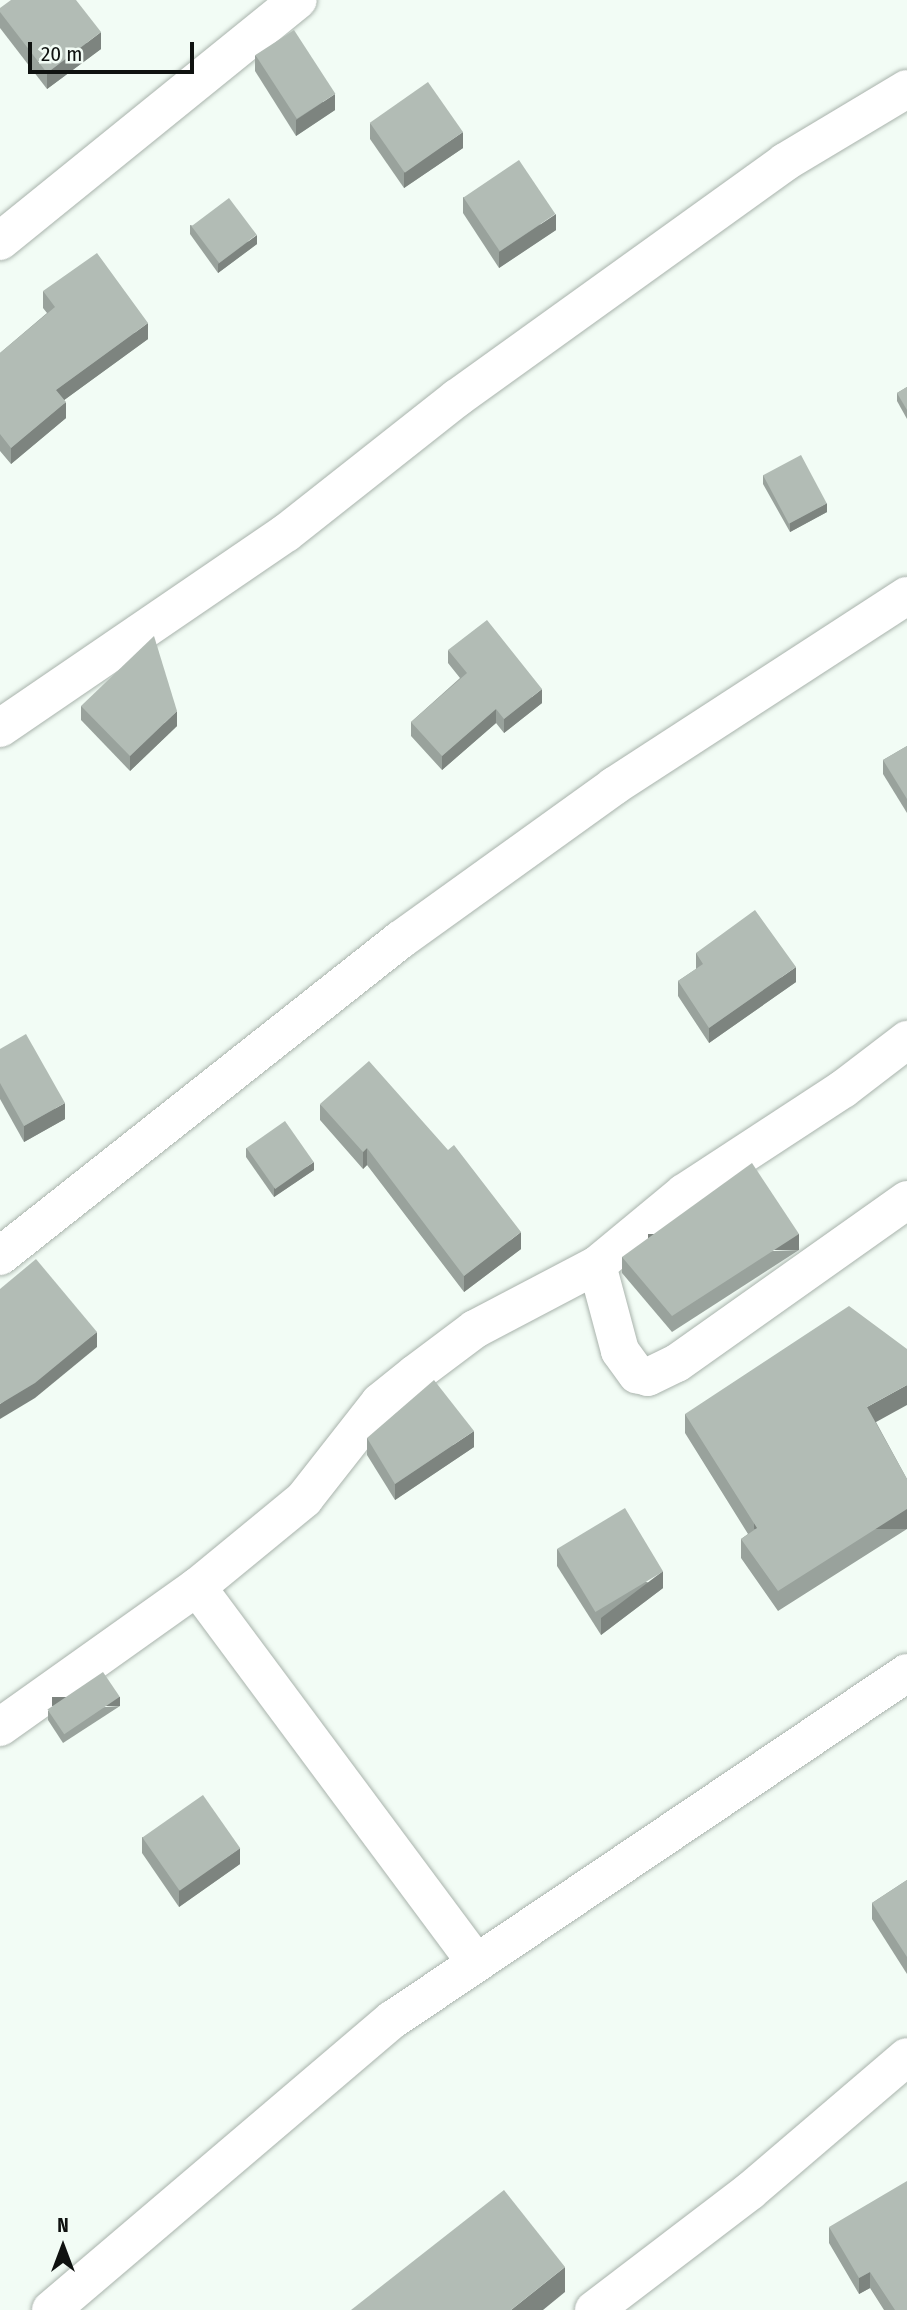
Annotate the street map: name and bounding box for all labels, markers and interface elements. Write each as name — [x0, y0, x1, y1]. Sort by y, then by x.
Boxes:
scale bar — [32, 28, 198, 72]
text: 20 m — [41, 41, 82, 67]
north arrow — [28, 2212, 98, 2282]
text: N — [57, 2214, 69, 2237]

